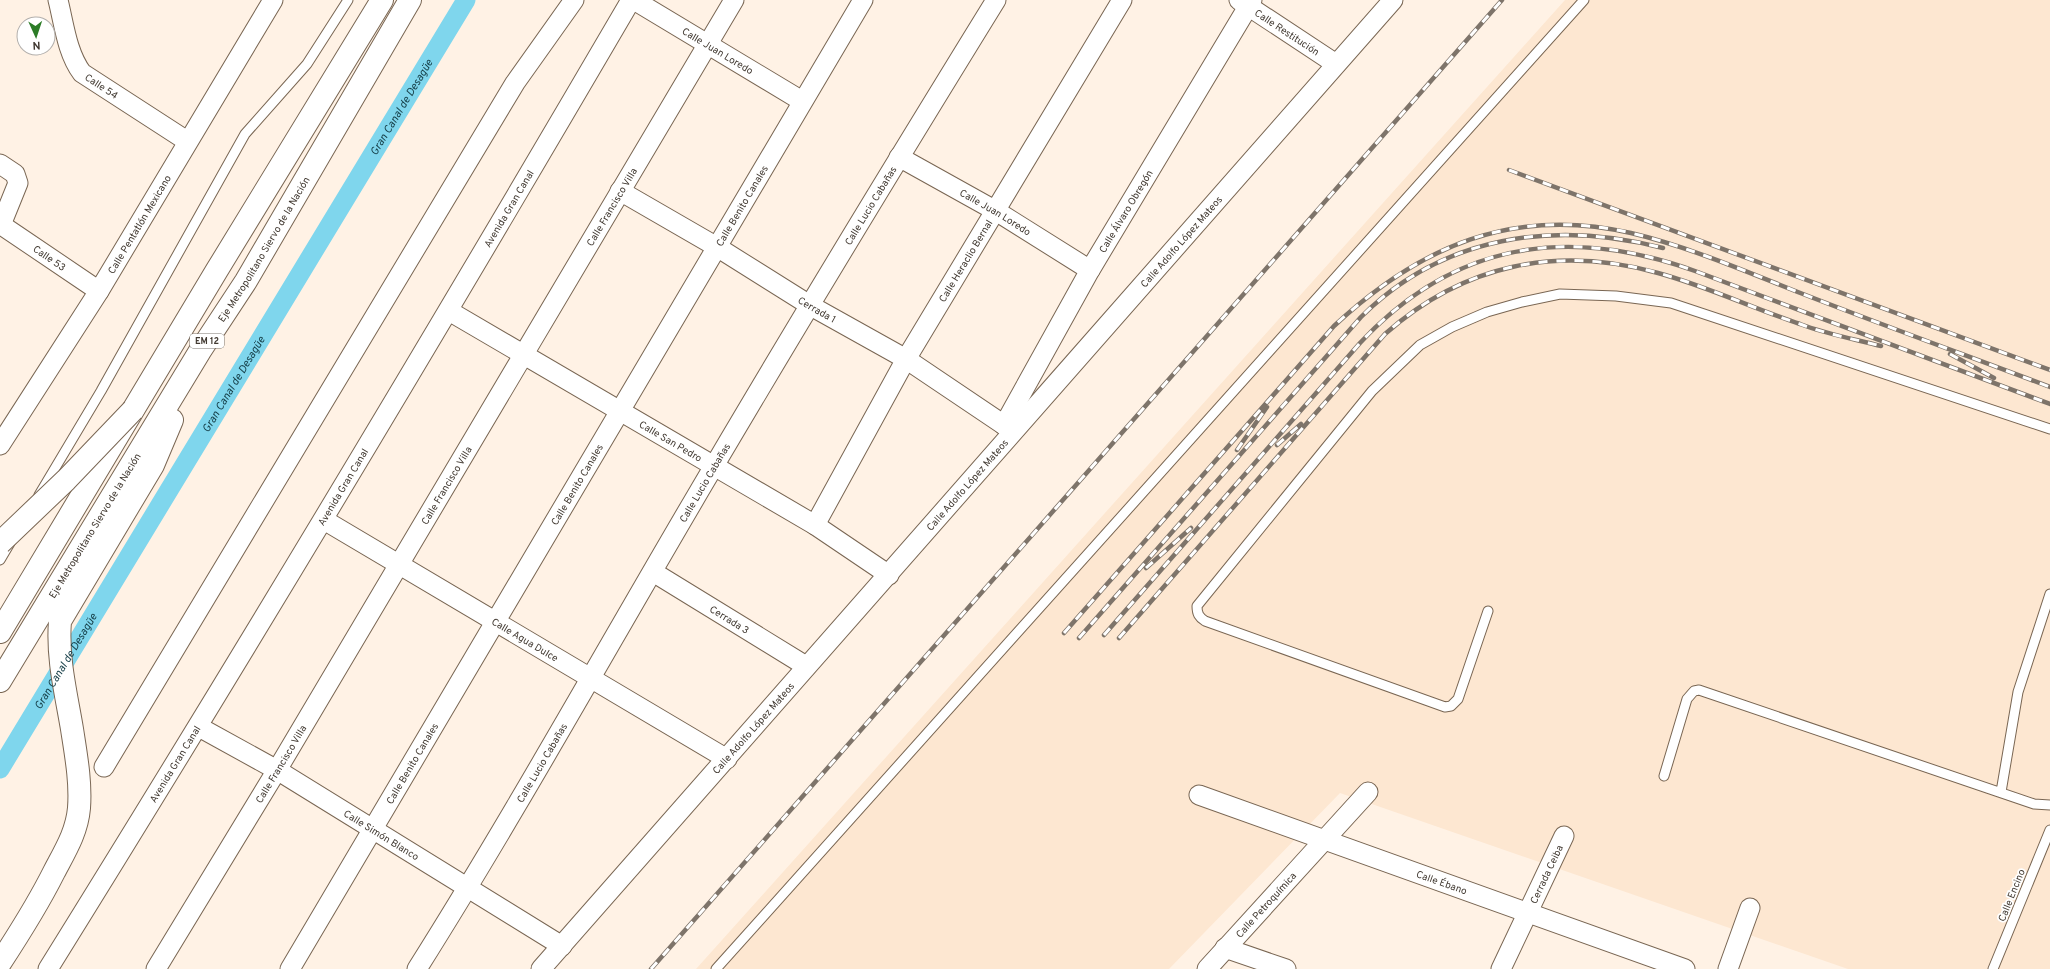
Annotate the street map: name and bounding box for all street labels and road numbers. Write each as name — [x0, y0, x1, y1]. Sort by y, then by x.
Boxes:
street label: Calle Restitución — [1252, 7, 1322, 59]
street label: Calle Juan Loredo — [679, 25, 756, 78]
street label: Calle 54 — [82, 71, 120, 103]
street label: Calle Benito Canales — [714, 163, 772, 249]
street label: Calle Lucio Cabañas — [843, 164, 901, 248]
street label: Calle Francisco Villa — [584, 166, 641, 249]
street label: Avenida Gran Canal — [482, 168, 538, 250]
street label: Calle Álvaro Obregón — [1097, 168, 1157, 256]
street label: Calle Pentatlón Mexicano — [106, 173, 175, 277]
street label: Eje Metropolitano Siervo de la Nación — [216, 175, 313, 325]
street label: Calle Juan Loredo — [957, 187, 1033, 239]
street label: Calle Adolfo López Mateos — [1138, 193, 1226, 291]
street label: Calle Heraclio Bernal — [937, 218, 996, 305]
street label: Calle 53 — [30, 243, 68, 275]
street label: Cerrada 1 — [795, 294, 838, 327]
road number: EM 12 — [190, 334, 224, 348]
street label: Calle San Pedro — [636, 419, 704, 466]
street label: Calle Adolfo López Mateos — [924, 437, 1012, 534]
street label: Calle Lucio Cabañas — [677, 441, 734, 525]
street label: Calle Benito Canales — [549, 442, 607, 528]
street label: Calle Francisco Villa — [419, 444, 476, 528]
street label: Avenida Gran Canal — [316, 447, 372, 529]
street label: Eje Metropolitano Siervo de la Nación — [47, 451, 145, 601]
street label: Cerrada 3 — [707, 603, 751, 638]
street label: Calle Agua Dulce — [489, 616, 560, 666]
street label: Calle Adolfo López Mateos — [710, 680, 798, 778]
street label: Calle Benito Canales — [384, 721, 442, 807]
street label: Calle Lucio Cabañas — [514, 721, 571, 806]
street label: Calle Francisco Villa — [253, 723, 310, 806]
street label: Avenida Gran Canal — [147, 724, 204, 806]
street label: Calle Simón Blanco — [341, 808, 421, 864]
street label: Cerrada Ceiba — [1528, 843, 1567, 906]
street label: Calle Encino — [1996, 867, 2029, 924]
street label: Calle Ébano — [1414, 868, 1469, 899]
street label: Calle Petroquímica — [1234, 870, 1300, 941]

